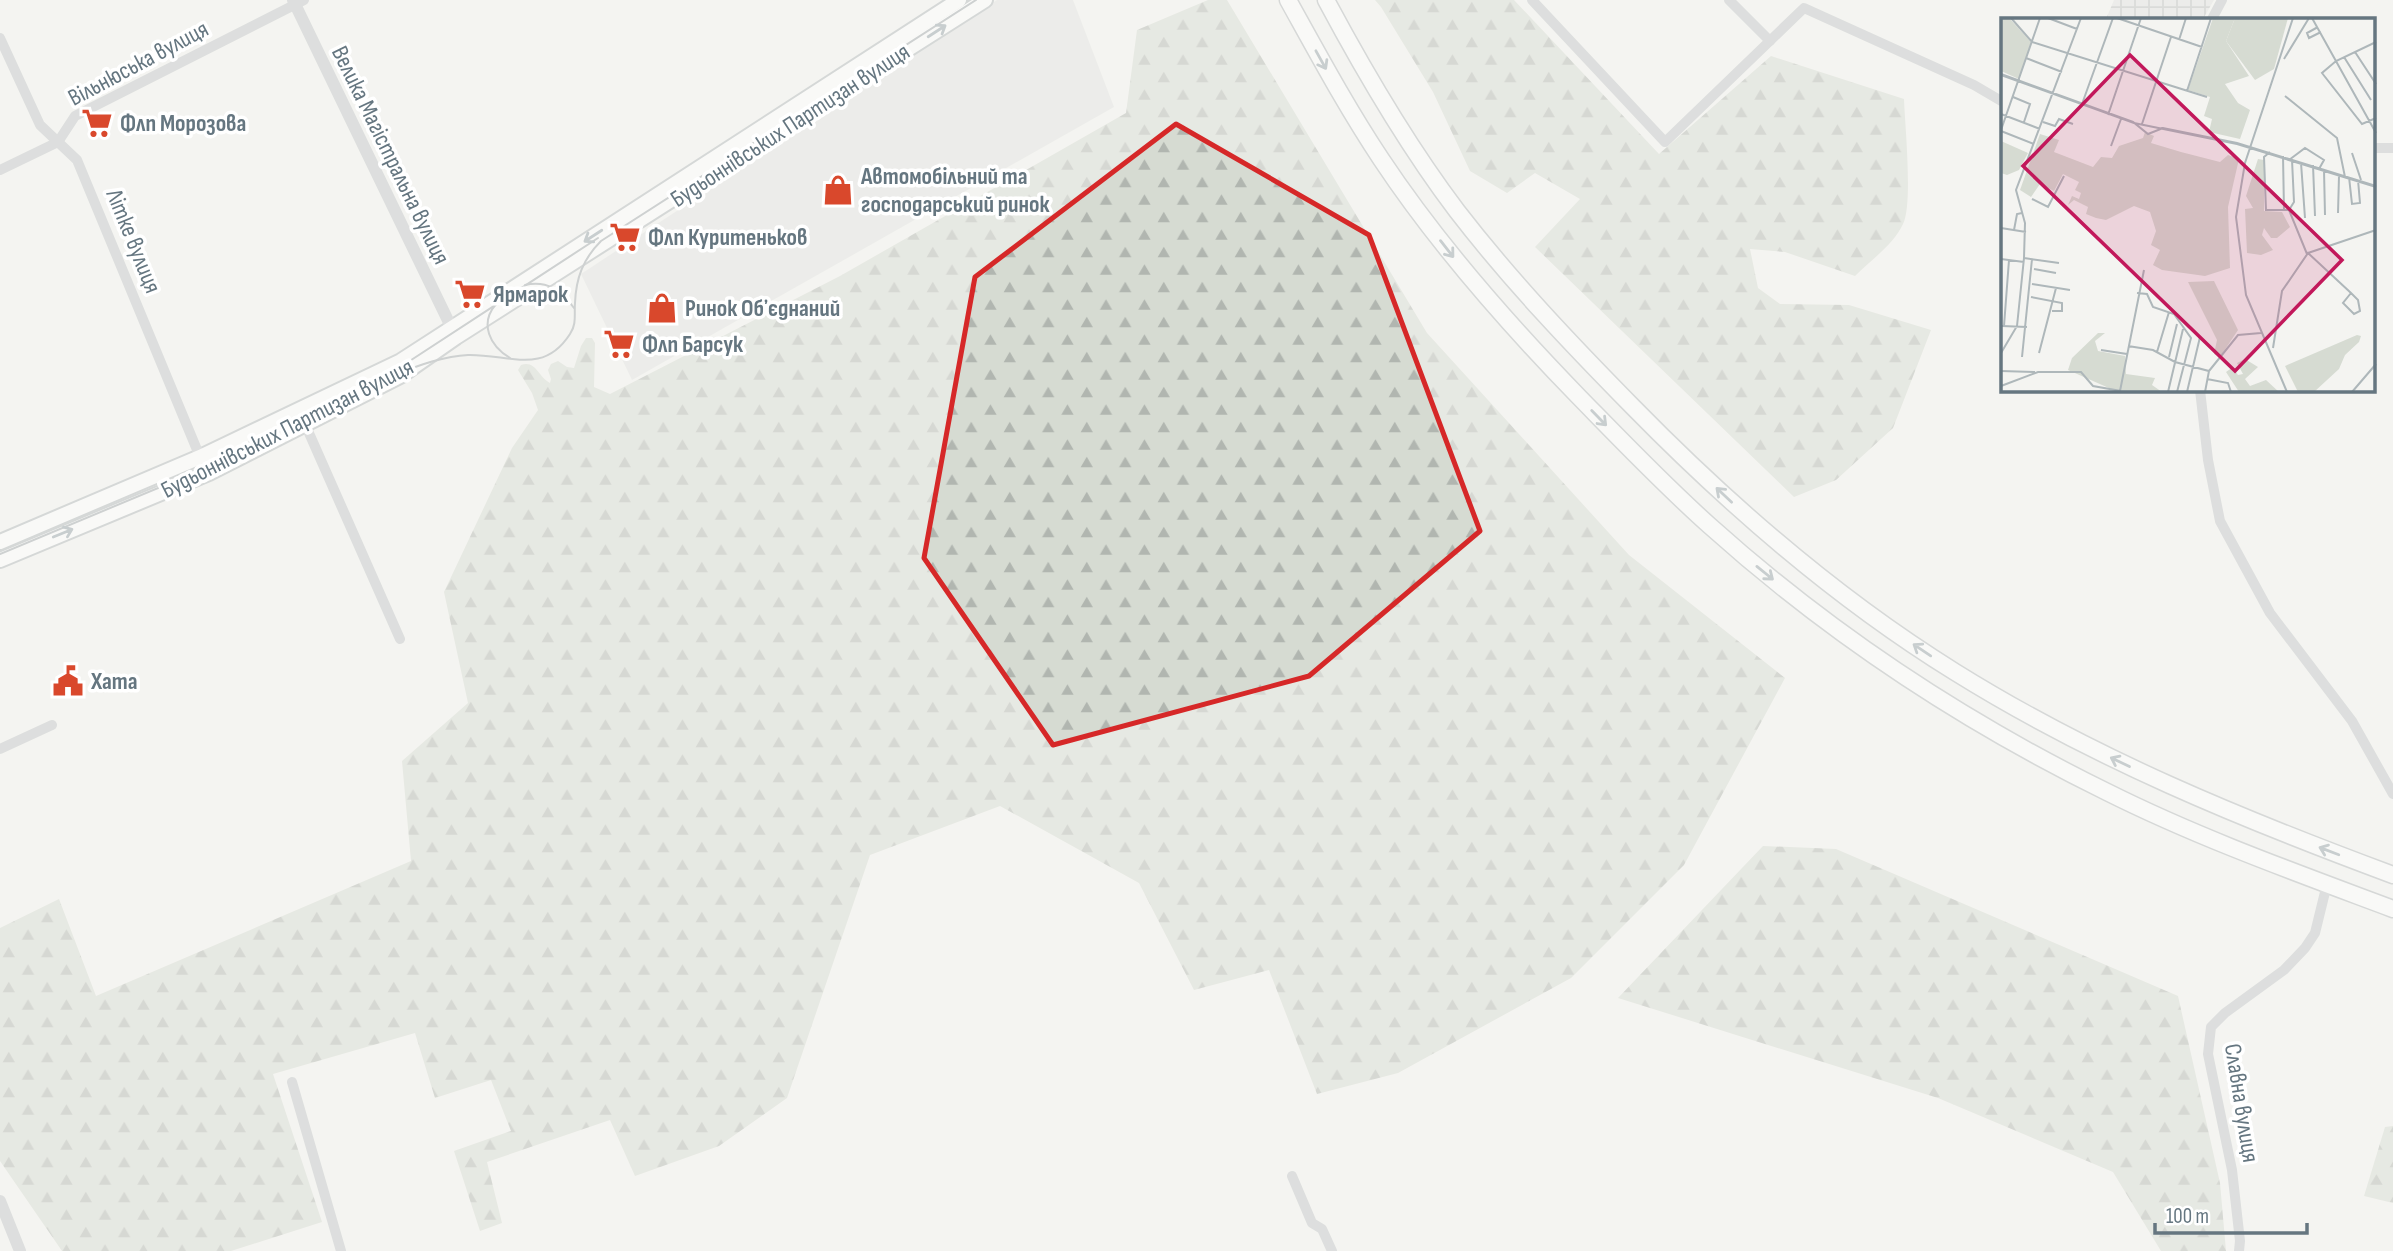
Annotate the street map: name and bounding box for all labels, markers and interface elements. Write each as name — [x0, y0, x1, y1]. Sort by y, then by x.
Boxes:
street label: Вільнюська вулиця — [63, 14, 213, 113]
inset map — [2001, 18, 2376, 392]
one-way arrow — [927, 24, 946, 38]
street label: Будьоннівських Партизан вулиця — [665, 37, 915, 214]
street label: Велика Магістральна вулиця — [325, 41, 456, 269]
one-way arrow — [1315, 49, 1328, 70]
supermarket icon: Флп Морозова — [80, 106, 114, 140]
place label: Флп Морозова — [120, 109, 246, 138]
place label: Автомобільний та господарський ринок — [860, 162, 1050, 219]
shop icon: Автомобільний та господарський ринок — [821, 173, 855, 207]
street label: Літке вулиця — [99, 184, 167, 297]
supermarket icon: Флп Куритеньков — [608, 220, 642, 254]
place label: Флп Куритеньков — [648, 223, 807, 252]
one-way arrow — [583, 230, 603, 244]
one-way arrow — [1440, 239, 1455, 258]
supermarket icon: Ярмарок — [453, 277, 487, 311]
place label: Ярмарок — [493, 280, 569, 309]
shop icon: Ринок Обʼєднаний — [645, 291, 679, 325]
place label: Ринок Обʼєднаний — [685, 294, 840, 323]
supermarket icon: Флп Барсук — [602, 327, 636, 361]
place label: Флп Барсук — [642, 330, 744, 359]
street label: Будьоннівських Партизан вулиця — [156, 352, 418, 505]
one-way arrow — [1591, 409, 1608, 426]
one-way arrow — [1715, 487, 1732, 504]
one-way arrow — [52, 526, 73, 539]
one-way arrow — [1756, 565, 1774, 581]
one-way arrow — [1913, 643, 1932, 657]
public building icon: Хата — [51, 664, 85, 698]
place label: Хата — [90, 667, 138, 696]
one-way arrow — [2110, 755, 2131, 768]
one-way arrow — [2319, 844, 2341, 857]
street label: Славна вулиця — [2218, 1042, 2265, 1164]
scale bar — [2155, 1192, 2307, 1236]
text: 100 m — [2166, 1204, 2209, 1229]

